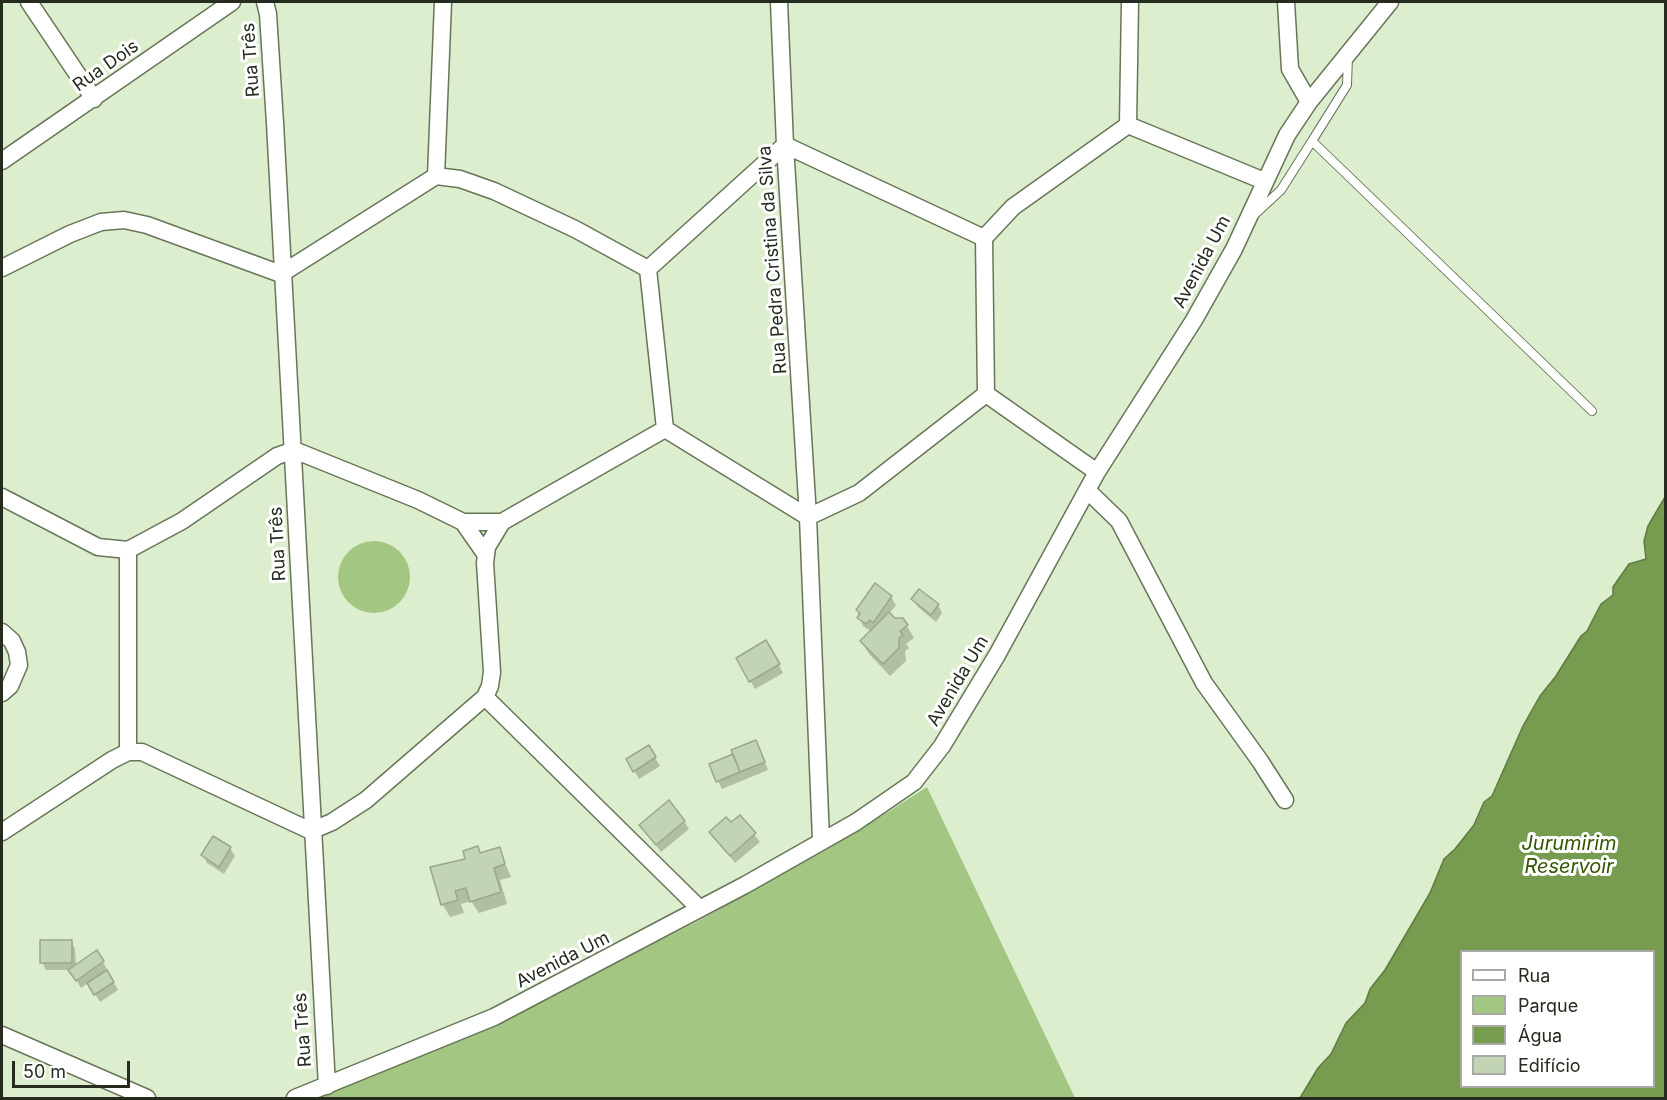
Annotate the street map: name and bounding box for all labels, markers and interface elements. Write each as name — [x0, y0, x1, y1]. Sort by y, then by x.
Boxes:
street label: Rua Três — [238, 22, 264, 98]
street label: Rua Dois — [69, 36, 143, 96]
street label: Rua Pedra Cristina da Silva — [754, 145, 792, 375]
street label: Avenida Um — [1169, 212, 1235, 312]
street label: Rua Três — [265, 506, 291, 582]
street label: Avenida Um — [923, 632, 993, 730]
water label: Jurumirim Reservoir — [1521, 832, 1617, 879]
street label: Avenida Um — [513, 927, 613, 993]
legend — [1460, 950, 1655, 1088]
text: Rua — [1518, 965, 1550, 986]
street label: Rua Três — [290, 992, 316, 1068]
text: Parque — [1518, 995, 1578, 1016]
text: Água — [1518, 1025, 1562, 1046]
scale bar — [15, 1049, 134, 1087]
text: Edifício — [1518, 1055, 1581, 1076]
text: 50 m — [23, 1061, 66, 1082]

